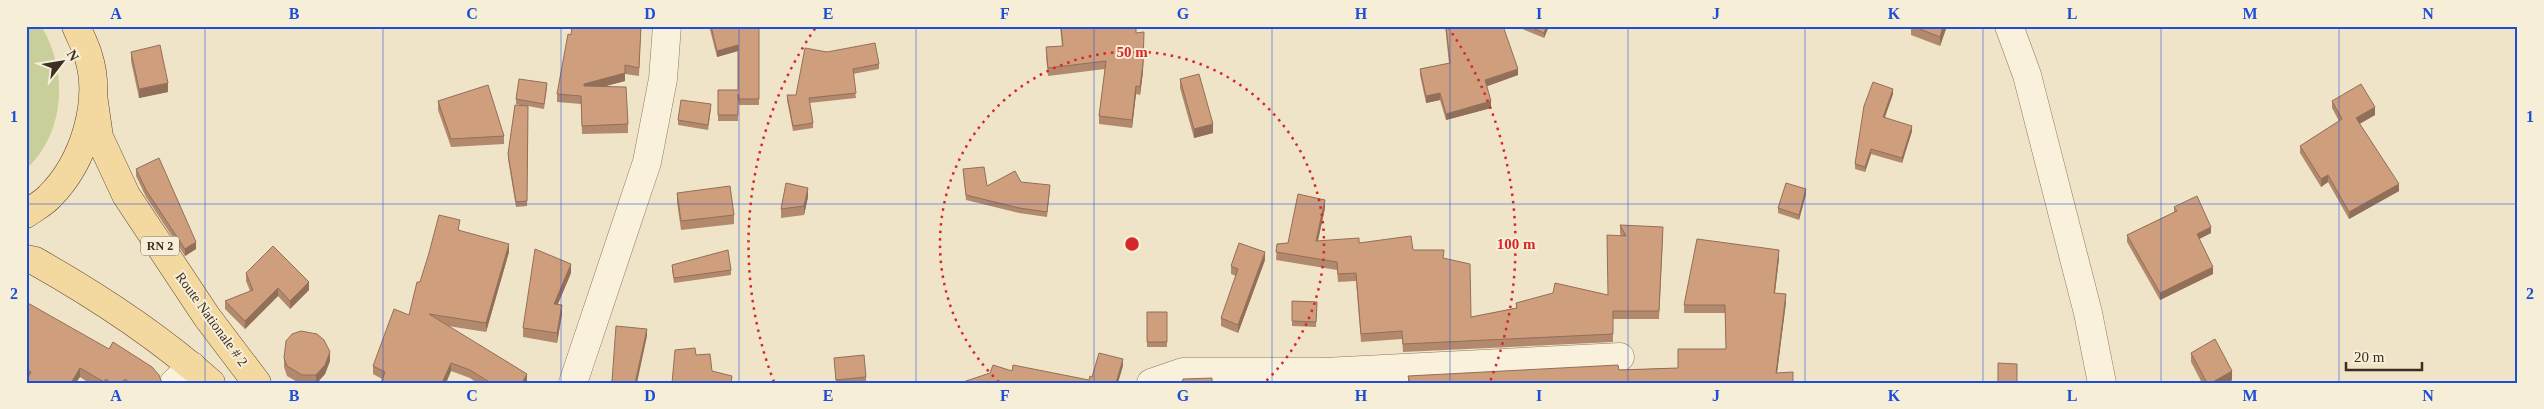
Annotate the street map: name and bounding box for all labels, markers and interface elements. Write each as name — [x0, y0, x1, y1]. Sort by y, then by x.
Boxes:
text: A — [110, 5, 122, 22]
text: B — [289, 5, 300, 22]
text: C — [466, 5, 478, 22]
text: D — [644, 5, 656, 22]
text: E — [823, 5, 833, 22]
text: F — [1000, 5, 1010, 22]
text: G — [1177, 5, 1190, 22]
text: H — [1355, 5, 1368, 22]
text: I — [1536, 5, 1542, 22]
text: J — [1712, 5, 1720, 22]
text: K — [1888, 5, 1901, 22]
text: L — [2067, 5, 2077, 22]
text: M — [2242, 5, 2258, 22]
text: N — [2422, 5, 2434, 22]
north arrow — [38, 38, 88, 88]
text: 50 m — [1116, 44, 1148, 60]
text: N — [64, 47, 82, 64]
text: 1 — [10, 108, 18, 125]
text: 1 — [2526, 108, 2534, 125]
centre of rings — [1123, 235, 1141, 253]
text: 100 m — [1497, 236, 1536, 252]
road number: RN 2 — [141, 237, 179, 256]
street label: Route Nationale # 2 — [173, 269, 251, 369]
text: 2 — [10, 285, 18, 302]
text: 2 — [2526, 285, 2534, 302]
scale bar — [2346, 339, 2423, 371]
text: 20 m — [2354, 349, 2385, 365]
text: A — [110, 387, 122, 404]
text: B — [289, 387, 300, 404]
text: C — [466, 387, 478, 404]
text: D — [644, 387, 656, 404]
text: E — [823, 387, 833, 404]
text: F — [1000, 387, 1010, 404]
text: G — [1177, 387, 1190, 404]
text: H — [1355, 387, 1368, 404]
text: I — [1536, 387, 1542, 404]
text: J — [1712, 387, 1720, 404]
text: K — [1888, 387, 1901, 404]
text: L — [2067, 387, 2077, 404]
text: M — [2242, 387, 2258, 404]
text: N — [2422, 387, 2434, 404]

